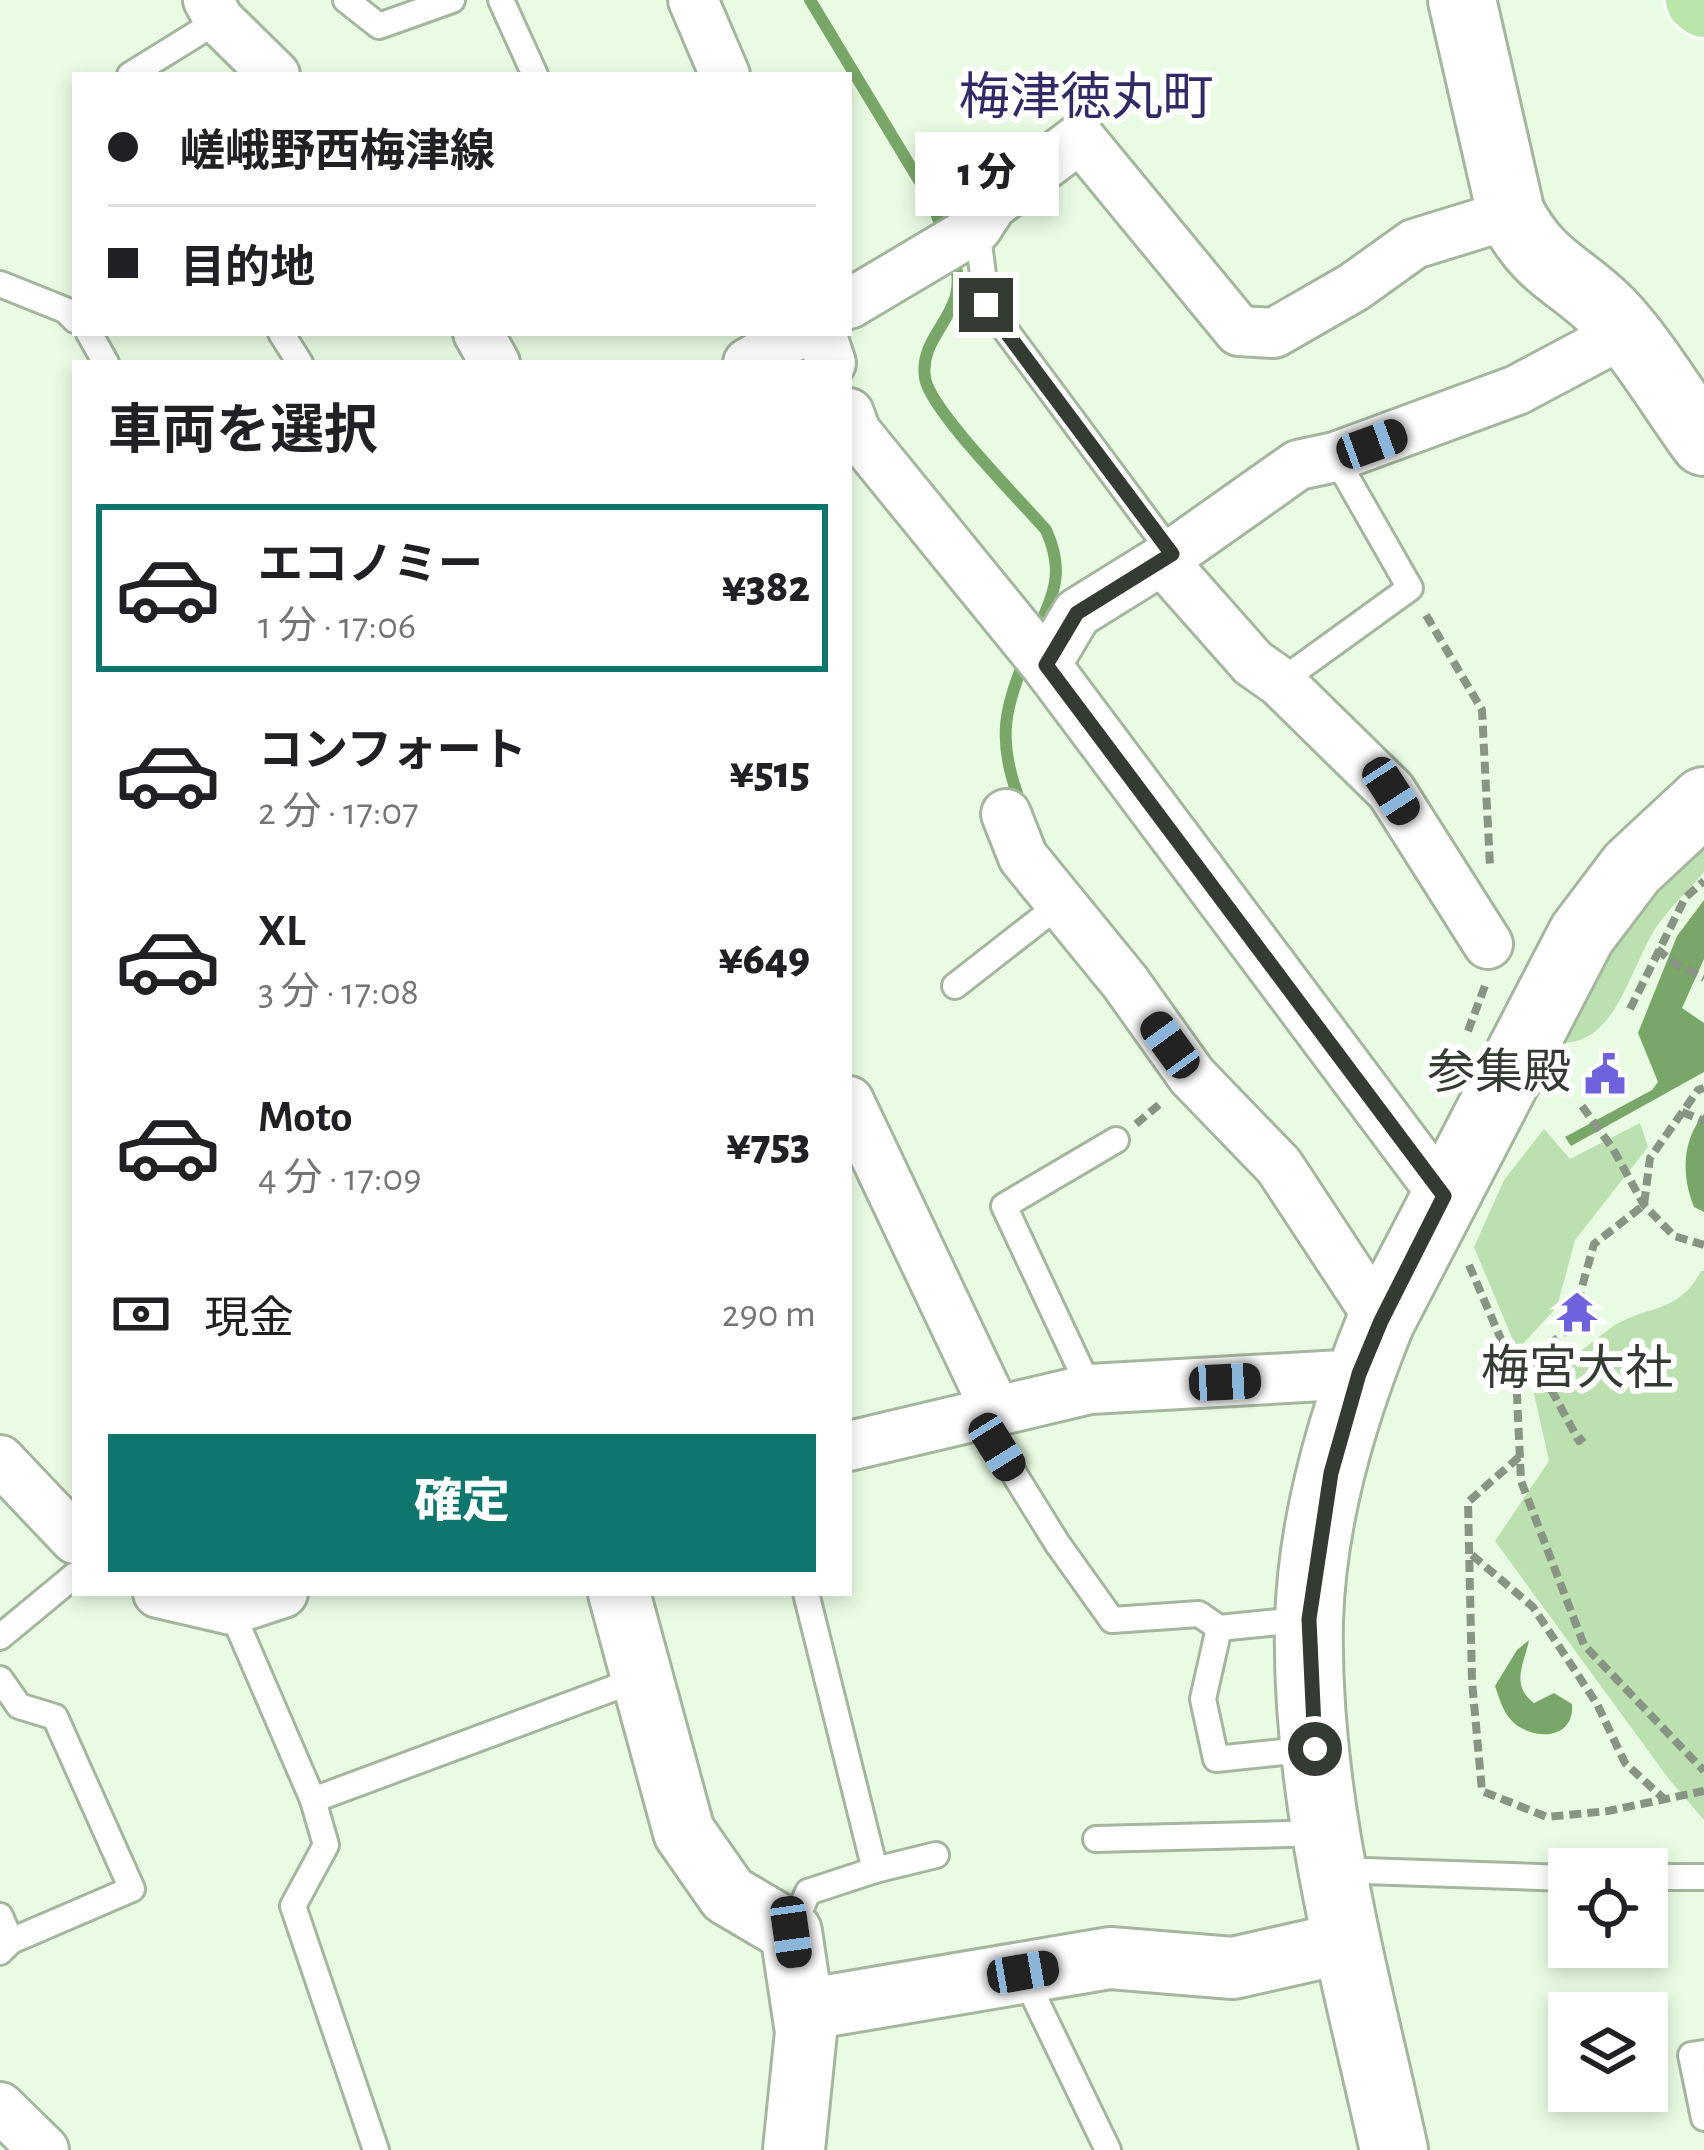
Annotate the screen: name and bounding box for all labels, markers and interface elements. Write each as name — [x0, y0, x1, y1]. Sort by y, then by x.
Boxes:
district label: 梅津徳丸町 — [958, 70, 1214, 124]
text: 嵯峨野西梅津線 — [180, 130, 495, 175]
callout: 1 分 — [914, 131, 1058, 215]
text: 1 分 — [957, 154, 1017, 193]
text: 目的地 — [180, 246, 315, 291]
route end — [959, 278, 1013, 332]
text: 車両を選択 — [108, 405, 378, 459]
car — [1332, 415, 1412, 473]
icon: car — [114, 534, 222, 642]
text: エコノミー — [258, 543, 483, 588]
text: ¥382 — [721, 565, 810, 610]
text: 1 分 · 17:06 — [258, 607, 416, 646]
icon: car — [114, 720, 222, 828]
text: コンフォート — [258, 729, 527, 774]
text: ¥515 — [729, 751, 810, 796]
car — [1356, 751, 1426, 831]
text: 2 分 · 17:07 — [258, 793, 418, 832]
icon: car — [114, 906, 222, 1014]
text: XL — [258, 909, 306, 954]
text: ¥649 — [718, 937, 810, 982]
text: 3 分 · 17:08 — [258, 973, 419, 1012]
car — [1134, 1005, 1206, 1085]
place label: 参集殿 — [1427, 1047, 1571, 1098]
public building icon: 参集殿 — [1582, 1051, 1628, 1097]
icon: car — [114, 1092, 222, 1200]
text: Moto — [258, 1095, 353, 1140]
text: ¥753 — [726, 1123, 810, 1168]
text: 4 分 · 17:09 — [258, 1159, 422, 1198]
icon: cash — [108, 1281, 174, 1347]
temple icon: 梅宮大社 — [1554, 1289, 1600, 1335]
text: 290 m — [722, 1295, 816, 1334]
text: 現金 — [204, 1297, 294, 1342]
place label: 梅宮大社 — [1481, 1343, 1673, 1394]
car — [1188, 1362, 1262, 1402]
car — [963, 1407, 1031, 1487]
button: 確定 — [108, 1434, 816, 1572]
route start — [1288, 1722, 1342, 1776]
map controls — [1548, 1848, 1668, 2112]
button: locate — [1548, 1848, 1668, 1968]
car — [768, 1894, 814, 1970]
car — [984, 1948, 1062, 1996]
button: layers — [1548, 1992, 1668, 2112]

